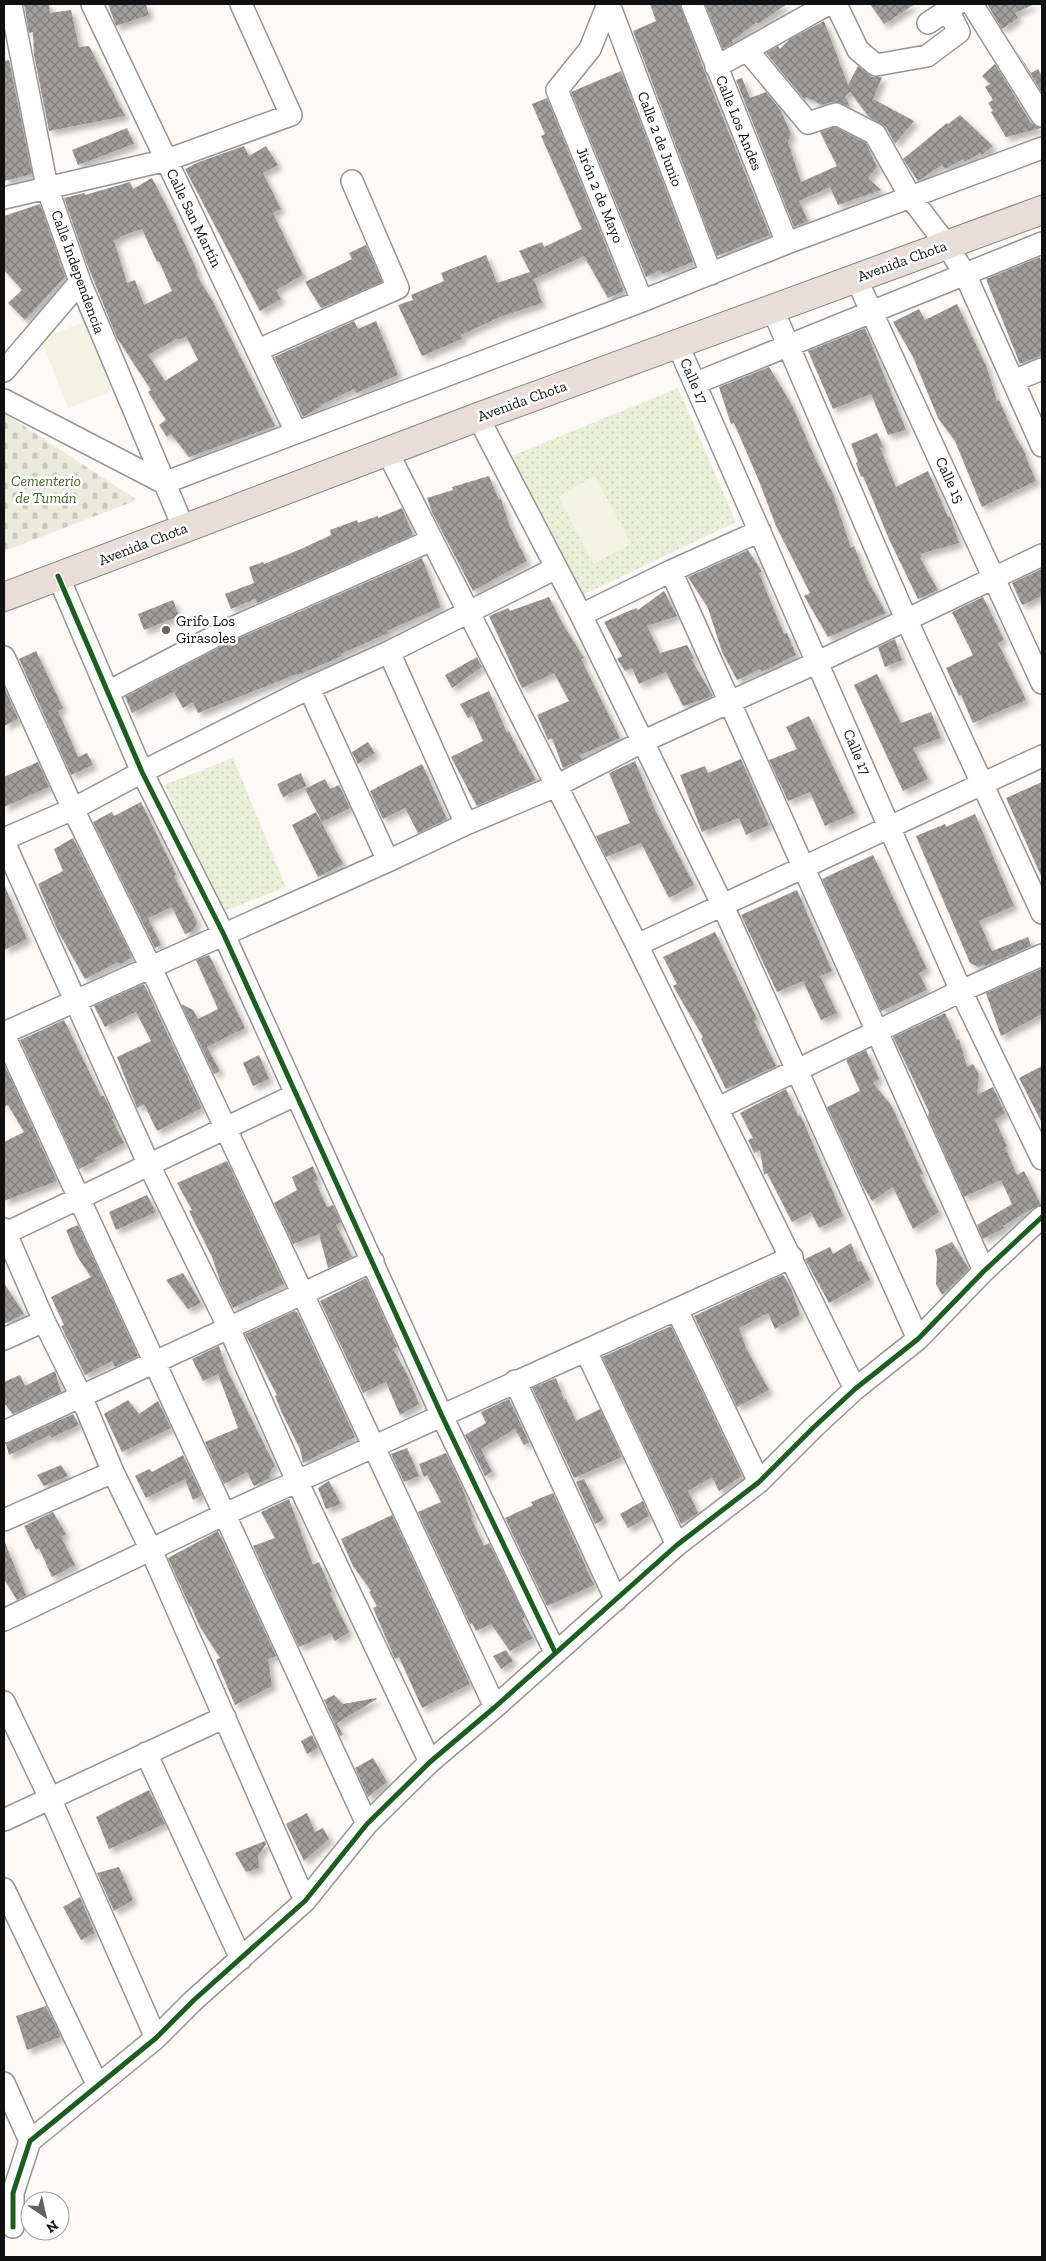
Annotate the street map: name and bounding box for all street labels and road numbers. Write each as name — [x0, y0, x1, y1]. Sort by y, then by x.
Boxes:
street label: Calle Los Andes — [712, 73, 766, 173]
street label: Calle 2 de Junio — [634, 89, 686, 189]
street label: Jirón 2 de Mayo — [573, 144, 628, 246]
street label: Calle San Martín — [162, 166, 226, 271]
street label: Calle Independencia — [47, 208, 109, 336]
street label: Avenida Chota — [855, 237, 949, 285]
street label: Calle 17 — [676, 355, 712, 407]
street label: Avenida Chota — [475, 377, 569, 425]
street label: Calle 15 — [932, 454, 969, 506]
street label: Avenida Chota — [96, 519, 190, 569]
street label: Calle 17 — [839, 726, 875, 778]

